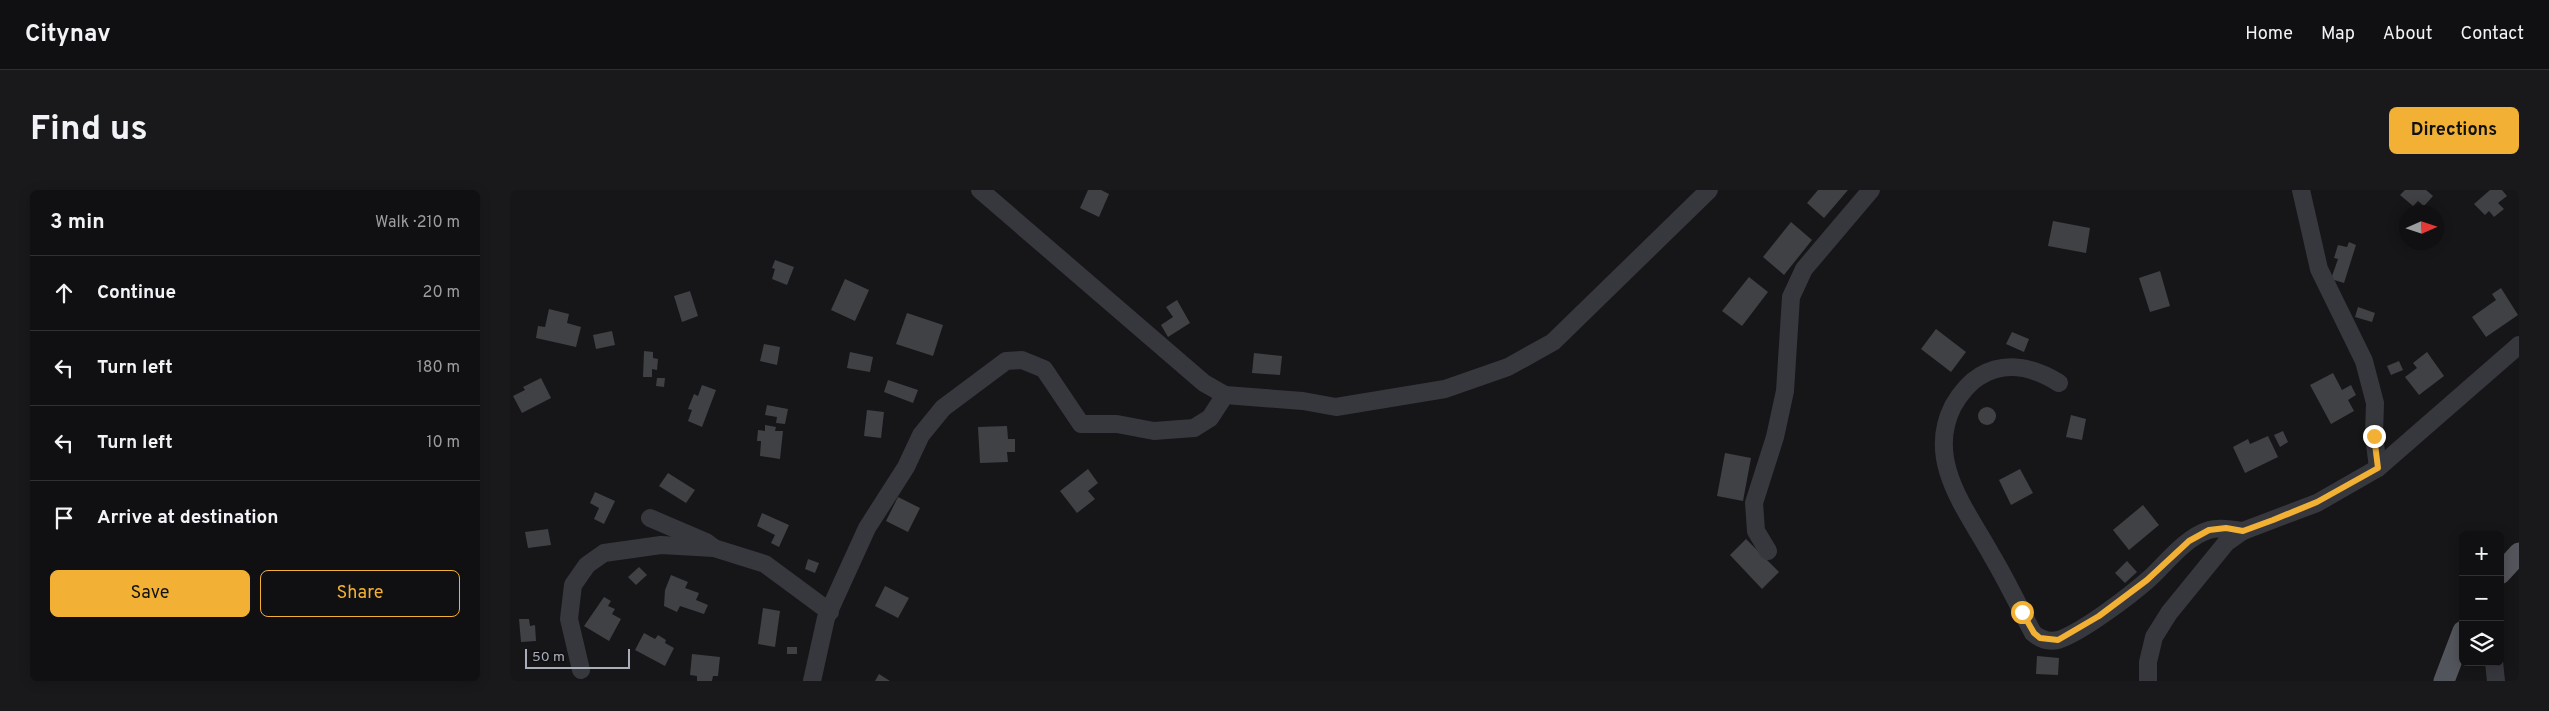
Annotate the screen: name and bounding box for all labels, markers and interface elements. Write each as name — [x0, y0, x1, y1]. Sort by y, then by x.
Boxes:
text: Citynav — [25, 20, 111, 50]
text: Home — [2245, 23, 2293, 46]
text: Map — [2321, 23, 2355, 46]
text: About — [2383, 23, 2432, 46]
text: Contact — [2460, 23, 2524, 46]
button: Directions — [2389, 107, 2519, 154]
text: Find us — [30, 108, 148, 152]
north arrow — [2399, 205, 2444, 250]
text: 3 min — [50, 209, 105, 236]
text: Walk · 210 m — [375, 213, 460, 233]
icon: ahead — [50, 279, 78, 307]
text: Continue — [97, 281, 176, 305]
text: 20 m — [423, 283, 460, 303]
icon: left — [50, 354, 78, 382]
text: Turn left — [97, 356, 173, 380]
text: 180 m — [417, 358, 460, 378]
route end — [2363, 425, 2386, 448]
icon: left — [50, 429, 78, 457]
text: Turn left — [97, 431, 173, 455]
text: 10 m — [426, 433, 460, 453]
icon: arrive — [50, 504, 78, 532]
text: Arrive at destination — [97, 506, 278, 530]
map controls — [2459, 531, 2504, 666]
button: + — [2459, 531, 2504, 576]
button: Save — [50, 570, 250, 617]
button: Share — [260, 570, 460, 617]
button: − — [2459, 576, 2504, 621]
route start — [2011, 601, 2034, 624]
button: layers — [2459, 621, 2504, 666]
scale bar — [525, 646, 630, 669]
text: 50 m — [532, 649, 565, 666]

